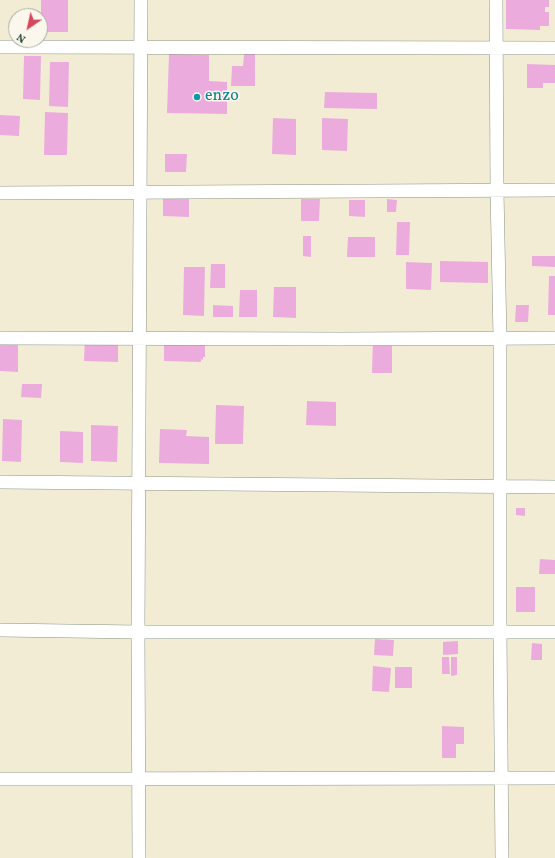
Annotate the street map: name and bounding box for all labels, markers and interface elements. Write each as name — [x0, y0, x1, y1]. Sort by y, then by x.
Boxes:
north arrow — [8, 8, 48, 48]
text: N — [14, 29, 29, 46]
place label: enzo — [205, 87, 239, 107]
marker: enzo — [192, 92, 202, 102]

